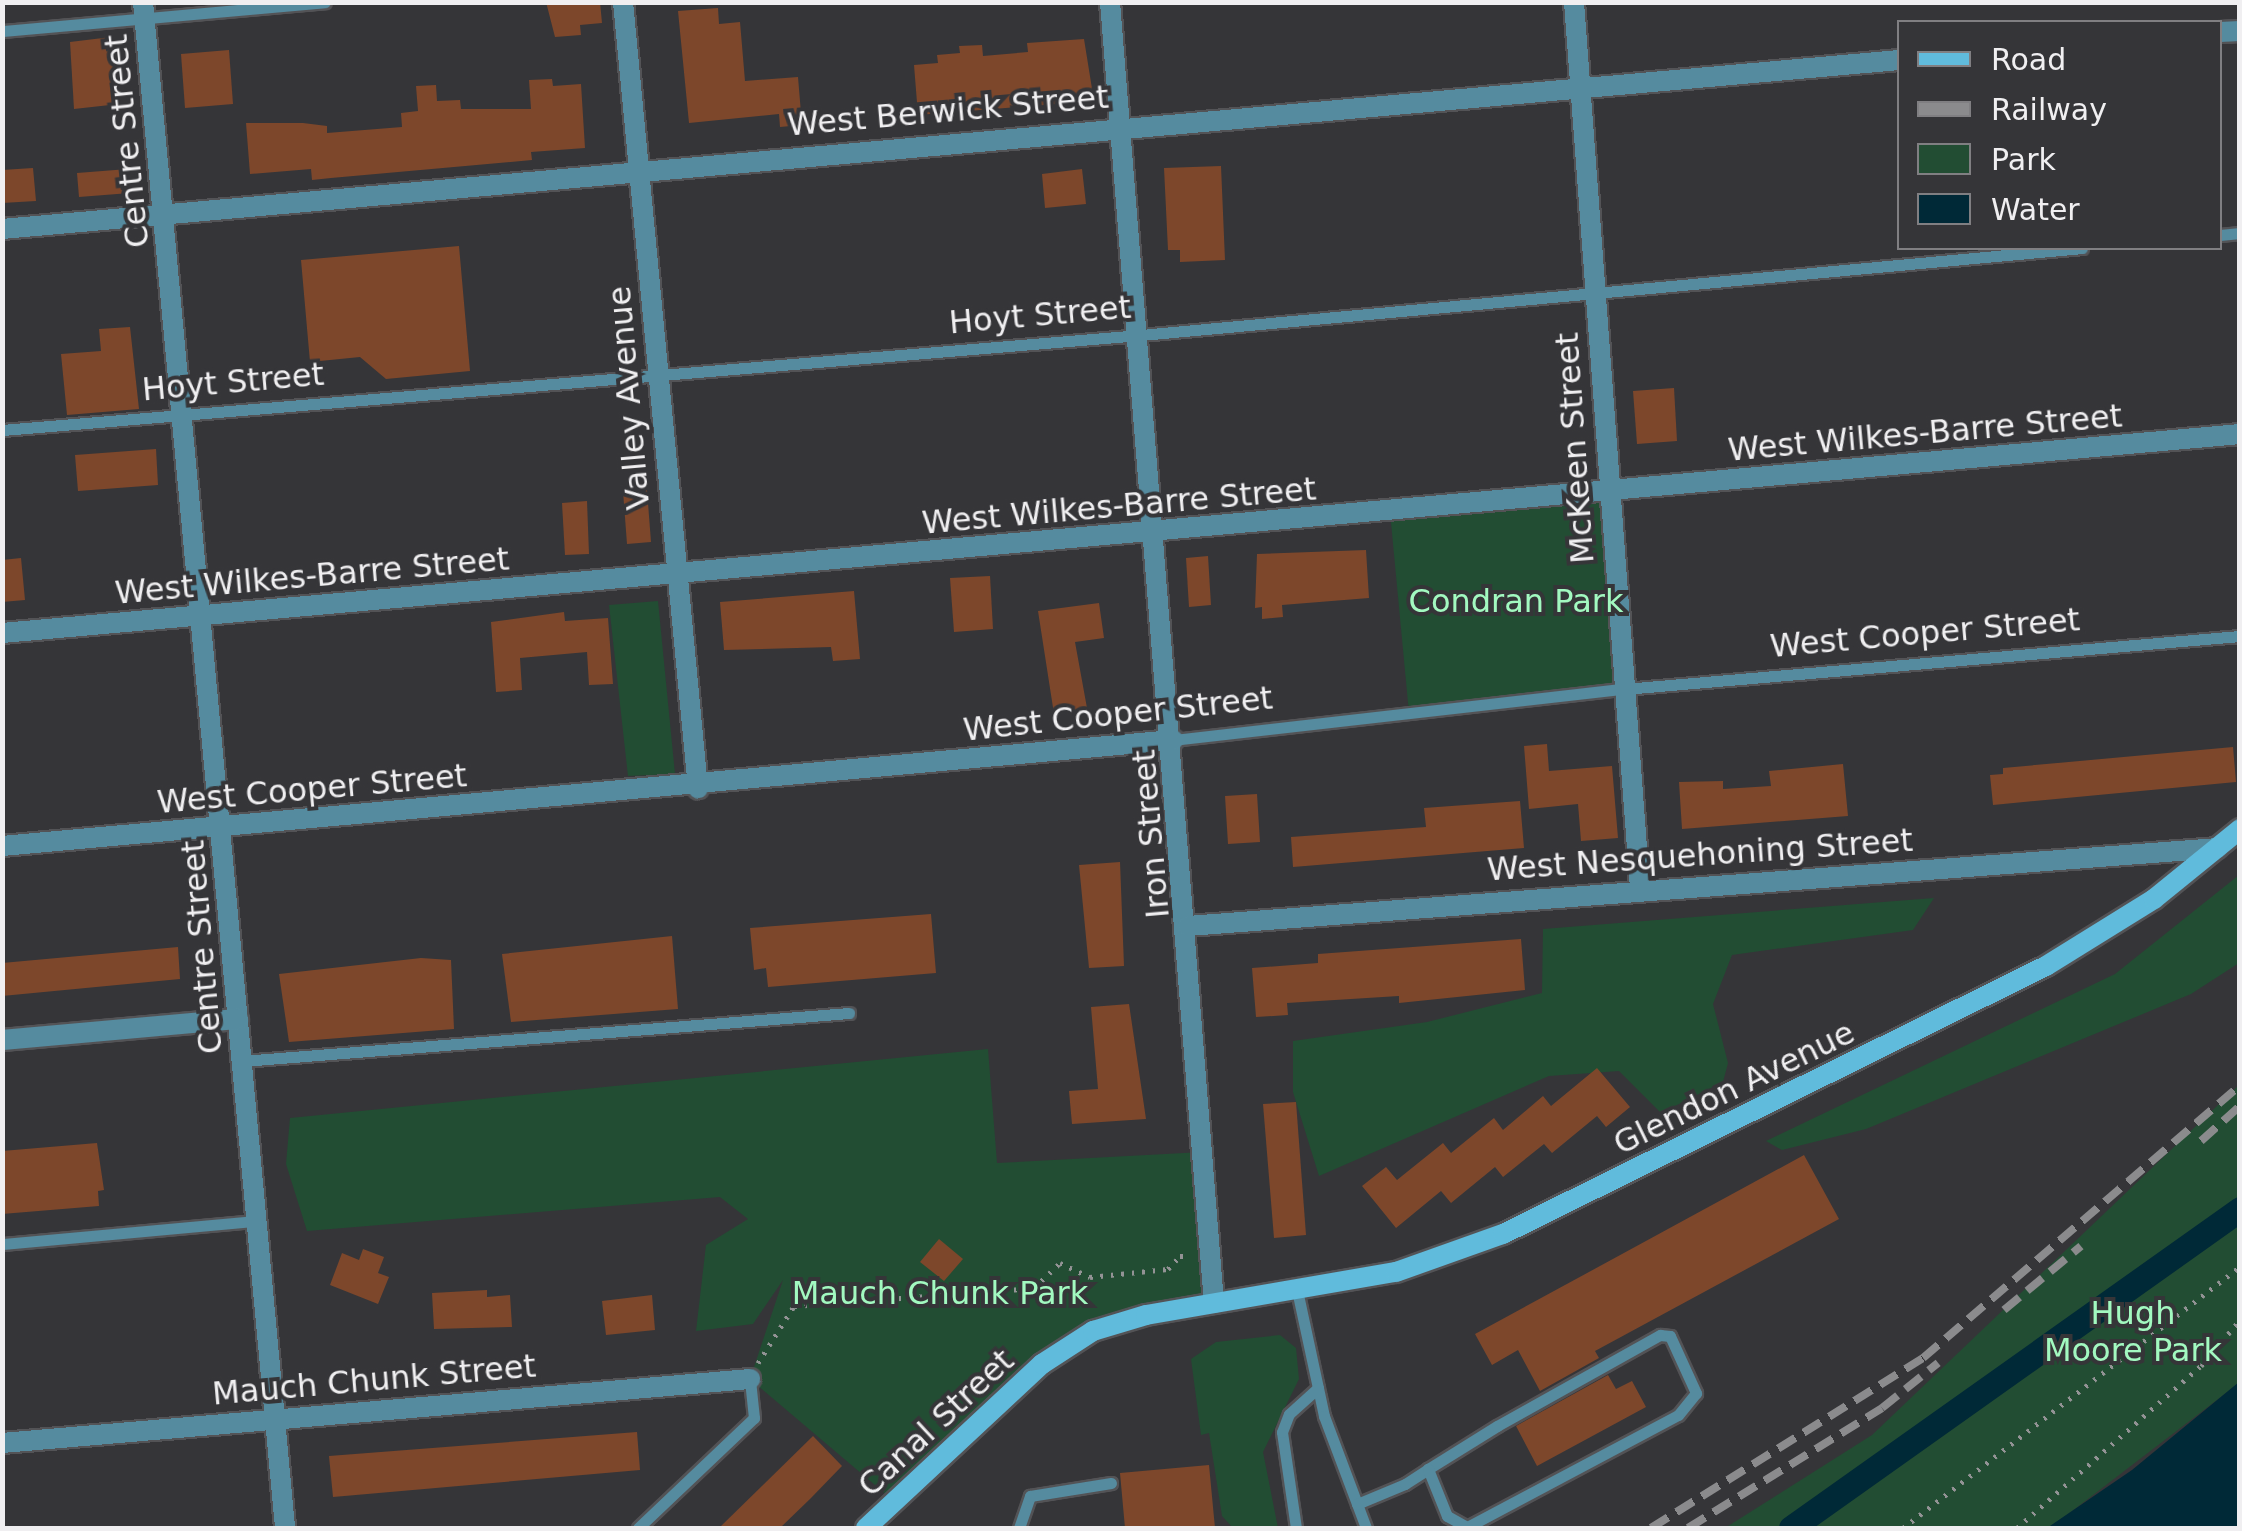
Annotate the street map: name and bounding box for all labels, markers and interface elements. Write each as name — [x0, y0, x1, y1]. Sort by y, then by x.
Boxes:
legend — [1897, 20, 2222, 250]
street label: Centre Street — [97, 32, 157, 250]
text: Road — [1991, 42, 2066, 77]
street label: West Berwick Street — [786, 78, 1110, 144]
text: Railway — [1991, 92, 2107, 127]
text: Park — [1991, 142, 2056, 177]
text: Water — [1991, 192, 2080, 227]
street label: Valley Avenue — [600, 285, 658, 511]
street label: Hoyt Street — [947, 288, 1133, 342]
street label: McKeen Street — [1548, 331, 1602, 565]
street label: Hoyt Street — [140, 355, 326, 409]
street label: West Wilkes-Barre Street — [1726, 397, 2124, 469]
street label: West Wilkes-Barre Street — [920, 470, 1318, 542]
street label: West Wilkes-Barre Street — [113, 540, 511, 612]
park label: Condran Park — [1409, 582, 1623, 620]
street label: West Cooper Street — [1768, 600, 2082, 666]
street label: West Cooper Street — [961, 679, 1275, 749]
street label: Iron Street — [1125, 748, 1177, 920]
street label: West Cooper Street — [155, 756, 469, 822]
street label: West Nesquehoning Street — [1486, 821, 1914, 889]
street label: Centre Street — [174, 839, 230, 1055]
street label: Glendon Avenue — [1607, 1013, 1861, 1163]
park label: Mauch Chunk Park — [792, 1274, 1088, 1312]
park label: Hugh Moore Park — [2044, 1295, 2222, 1370]
street label: Canal Street — [850, 1341, 1022, 1505]
street label: Mauch Chunk Street — [211, 1347, 537, 1413]

